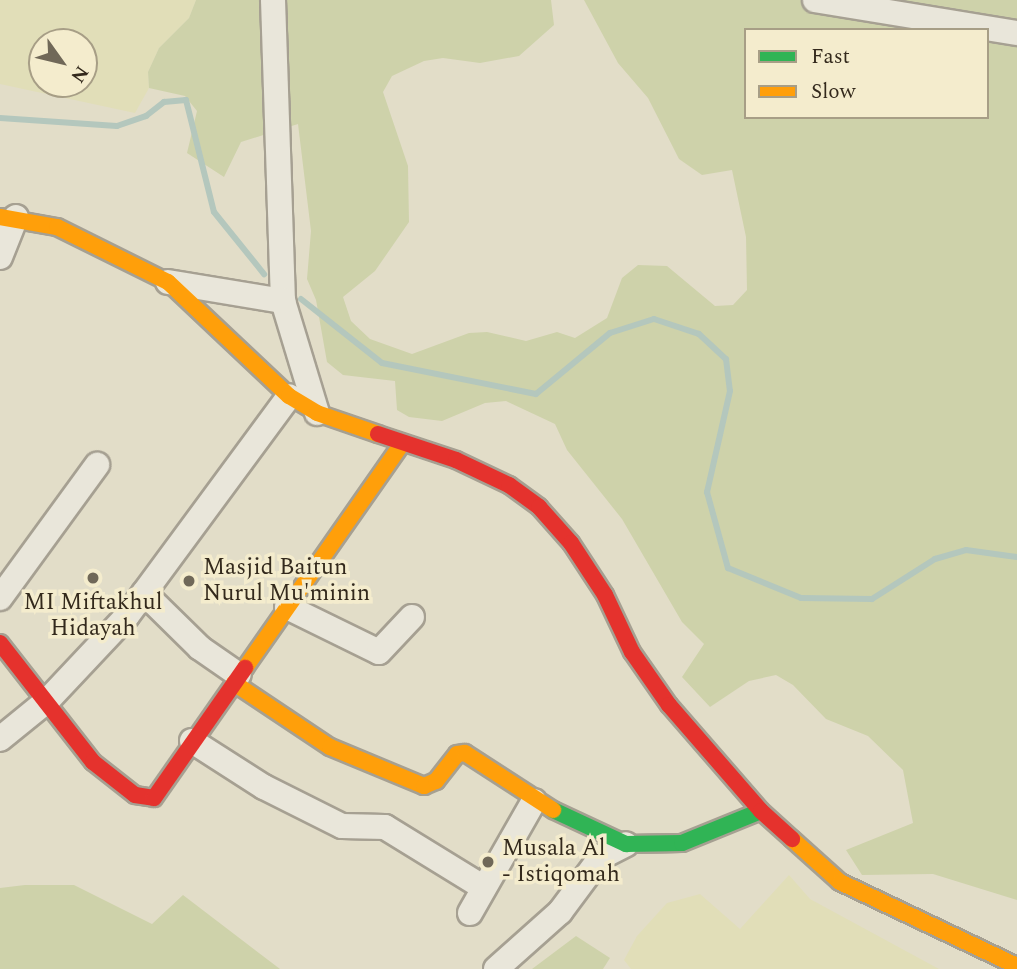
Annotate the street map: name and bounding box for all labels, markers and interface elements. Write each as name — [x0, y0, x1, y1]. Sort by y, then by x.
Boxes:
north arrow — [28, 28, 98, 98]
legend — [744, 28, 989, 119]
text: Fast — [811, 41, 850, 73]
text: N — [63, 59, 96, 88]
text: Slow — [811, 76, 855, 108]
place label: Masjid Baitun Nurul Mu'minin — [203, 554, 370, 608]
marker: MI Miftakhul Hidayah — [85, 570, 101, 586]
marker: Masjid Baitun Nurul Mu'minin — [181, 573, 197, 589]
place label: MI Miftakhul Hidayah — [24, 589, 162, 643]
place label: Musala Al - Istiqomah — [502, 835, 620, 889]
marker: Musala Al - Istiqomah — [480, 854, 496, 870]

